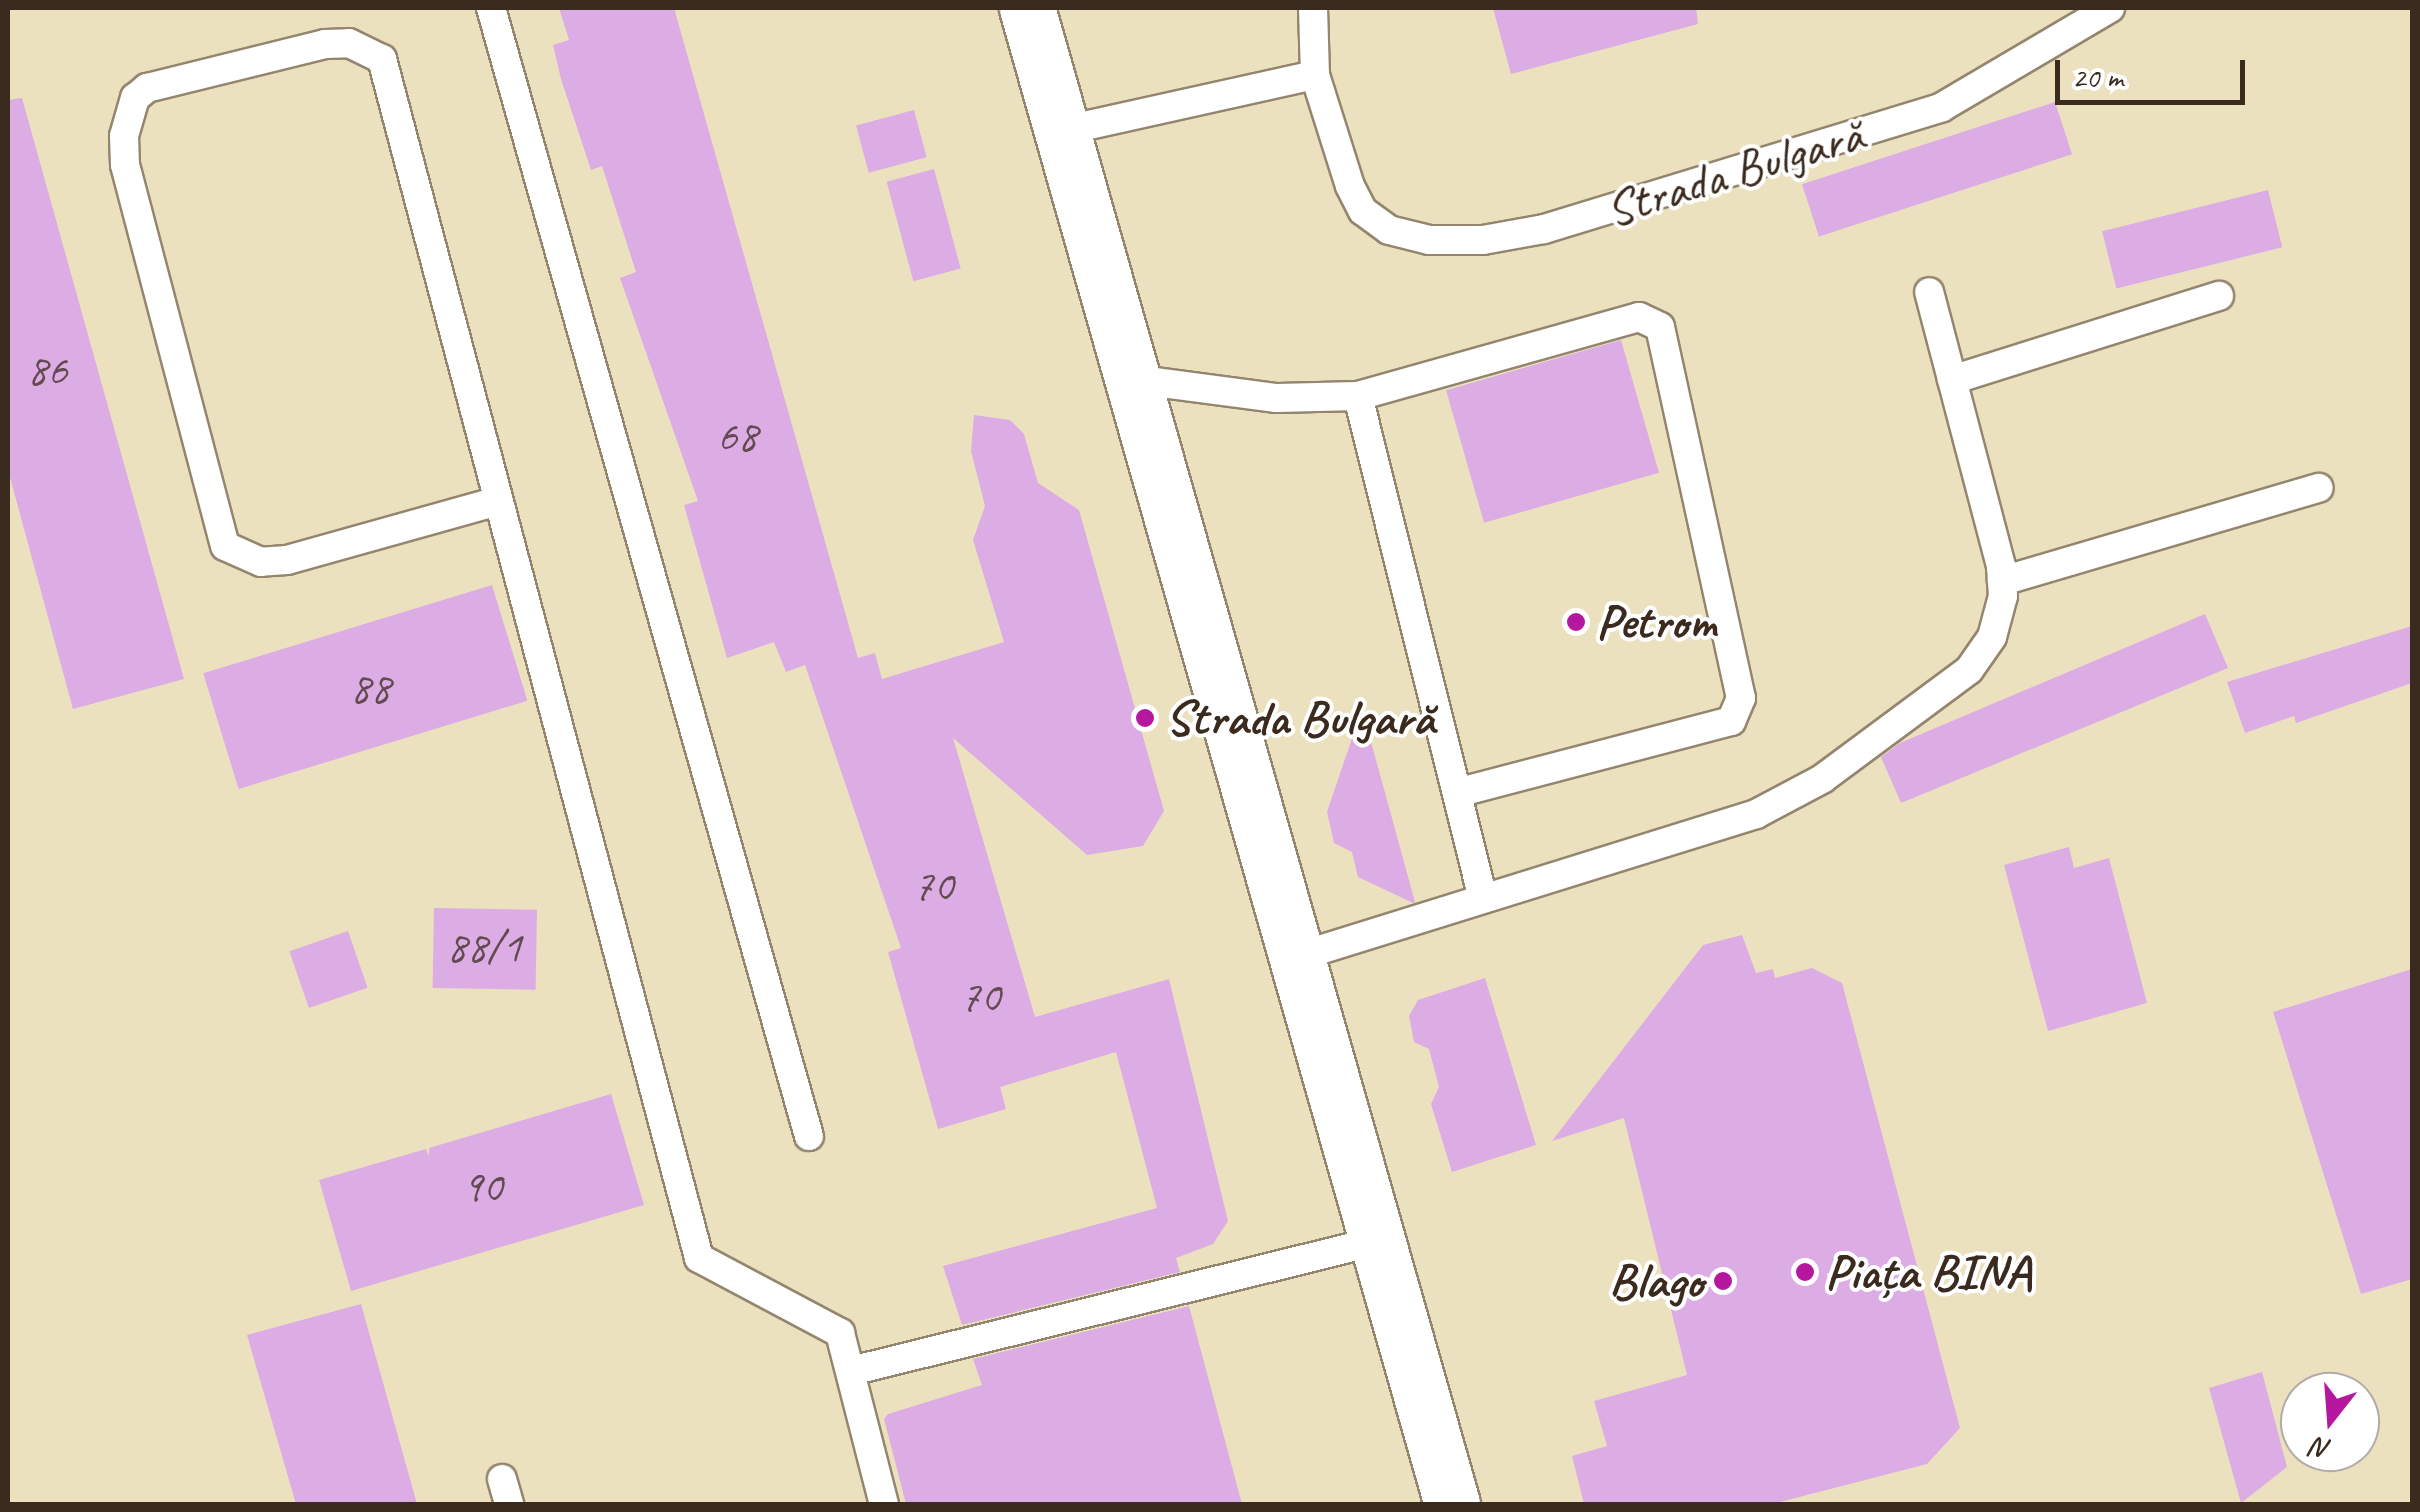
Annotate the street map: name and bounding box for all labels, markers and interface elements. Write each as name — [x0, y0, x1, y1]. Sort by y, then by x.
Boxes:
scale bar — [2060, 40, 2250, 102]
text: 20 m — [2072, 58, 2123, 96]
street label: Strada Bulgară — [1599, 105, 1869, 239]
house number: 86 — [27, 343, 67, 397]
house number: 68 — [717, 409, 757, 463]
place label: Petrom — [1596, 592, 1716, 652]
marker: Petrom — [1565, 611, 1587, 633]
house number: 88 — [350, 661, 390, 715]
place label: Strada Bulgară — [1165, 688, 1433, 748]
marker: Strada Bulgară — [1134, 707, 1156, 729]
house number: 70 — [913, 859, 953, 913]
house number: 88/1 — [446, 920, 522, 974]
house number: 70 — [960, 970, 1000, 1024]
house number: 90 — [462, 1160, 502, 1214]
place label: Piața BINA — [1825, 1242, 2031, 1302]
place label: Blago — [1609, 1251, 1703, 1311]
marker: Piața BINA — [1794, 1261, 1816, 1283]
marker: Blago — [1712, 1270, 1734, 1292]
north arrow — [2280, 1372, 2380, 1472]
text: N — [2308, 1430, 2335, 1469]

